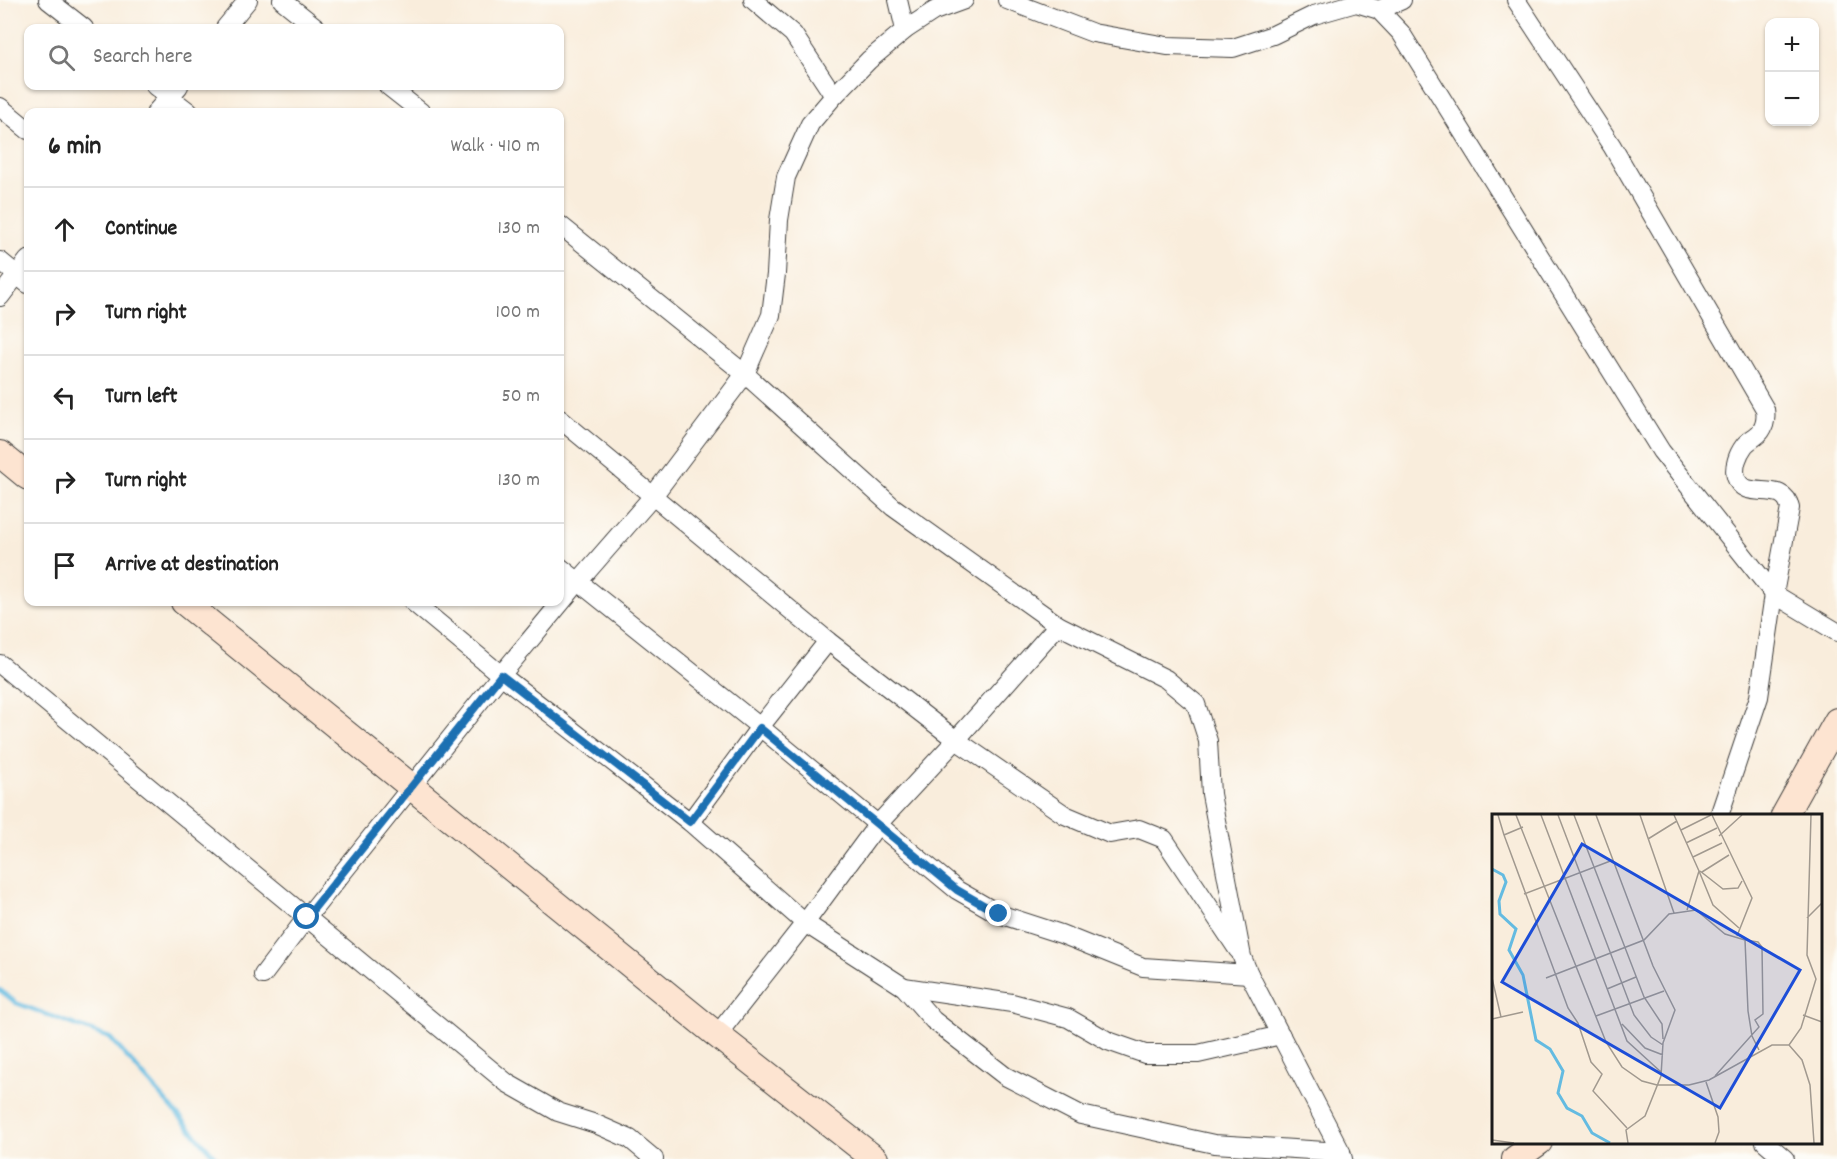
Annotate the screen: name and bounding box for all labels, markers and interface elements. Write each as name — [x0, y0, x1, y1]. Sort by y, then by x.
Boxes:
map controls — [1765, 18, 1819, 126]
button: + — [1765, 18, 1819, 72]
search box — [24, 24, 564, 90]
icon: search — [45, 41, 78, 74]
text: Search here — [93, 42, 192, 73]
button: − — [1765, 72, 1819, 126]
text: 6 min — [48, 129, 101, 166]
text: Walk · 410 m — [451, 133, 540, 161]
icon: ahead — [48, 213, 81, 246]
text: Continue — [105, 214, 177, 245]
text: 130 m — [498, 215, 540, 243]
icon: right — [48, 297, 81, 330]
text: Turn right — [105, 298, 187, 329]
text: 100 m — [496, 299, 540, 327]
icon: left — [48, 381, 81, 414]
text: Turn left — [105, 382, 177, 413]
text: 50 m — [502, 383, 540, 411]
icon: right — [48, 465, 81, 498]
text: Turn right — [105, 466, 187, 497]
text: 130 m — [498, 467, 540, 495]
icon: arrive — [48, 549, 81, 582]
text: Arrive at destination — [105, 550, 279, 581]
inset map — [1492, 814, 1822, 1144]
route end — [985, 900, 1011, 926]
route start — [293, 903, 319, 929]

